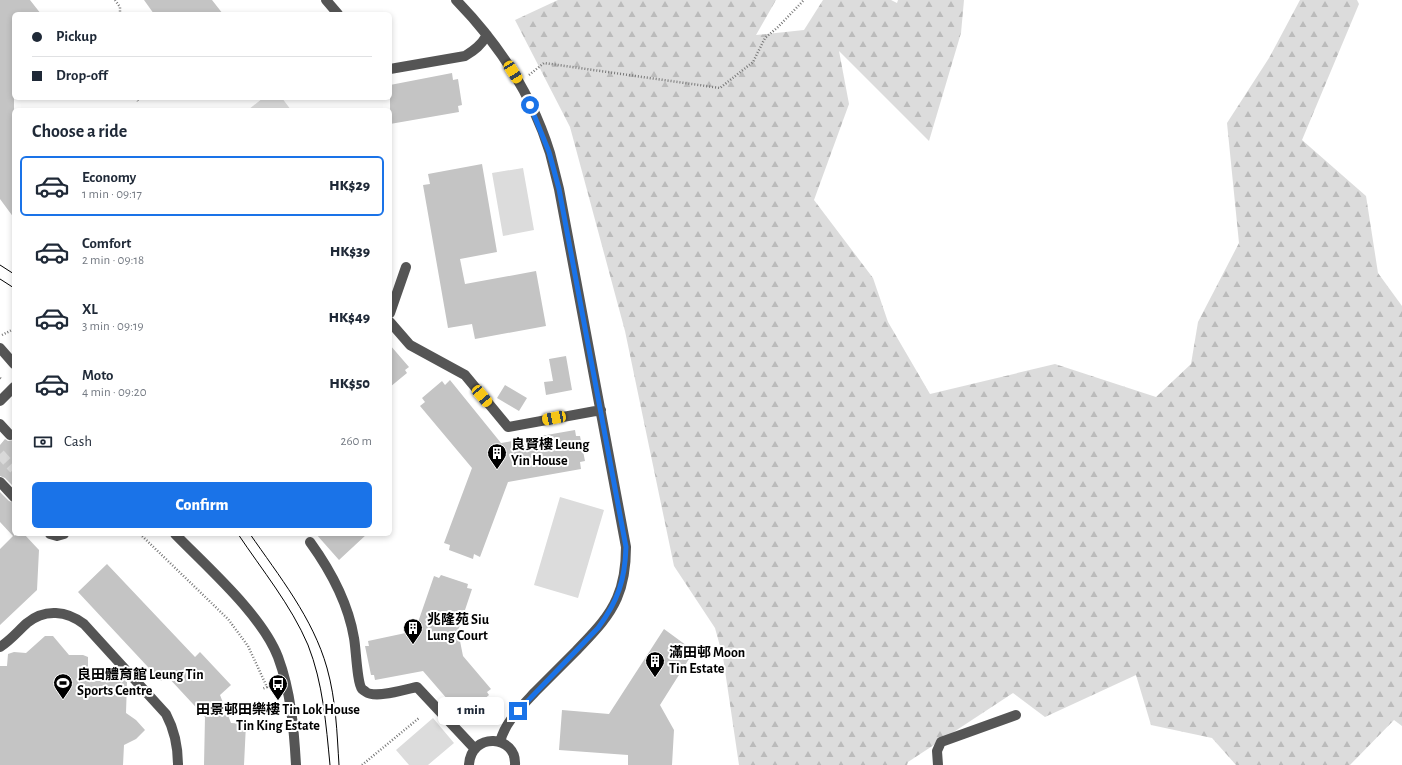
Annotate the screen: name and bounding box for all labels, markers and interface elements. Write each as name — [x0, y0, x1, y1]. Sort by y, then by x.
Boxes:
text: Pickup — [56, 29, 97, 44]
car — [502, 59, 524, 85]
text: Drop-off — [56, 68, 108, 83]
route start — [521, 96, 539, 114]
text: Choose a ride — [32, 123, 127, 141]
icon: car — [34, 168, 70, 204]
text: Economy — [82, 170, 136, 185]
text: HK$29 — [329, 178, 370, 193]
text: 1 min · 09:17 — [82, 188, 142, 201]
icon: car — [34, 234, 70, 270]
text: Comfort — [82, 236, 131, 251]
text: HK$39 — [330, 244, 370, 259]
text: 2 min · 09:18 — [82, 254, 144, 267]
icon: car — [34, 300, 70, 336]
text: XL — [82, 302, 98, 317]
text: HK$49 — [329, 310, 370, 325]
text: 3 min · 09:19 — [82, 320, 144, 333]
icon: car — [34, 366, 70, 402]
text: Moto — [82, 368, 114, 383]
text: HK$50 — [329, 376, 370, 391]
car — [470, 383, 494, 409]
text: 4 min · 09:20 — [82, 386, 147, 399]
car — [541, 410, 567, 426]
icon: cash — [32, 431, 54, 453]
text: Cash — [64, 434, 92, 449]
text: 260 m — [341, 435, 372, 448]
place label: 良賢樓 Leung Yin House — [511, 437, 590, 468]
building icon: 良賢樓 Leung Yin House — [486, 442, 508, 470]
button: Confirm — [32, 482, 372, 528]
place label: 兆隆苑 Siu Lung Court — [427, 612, 490, 643]
building icon: 兆隆苑 Siu Lung Court — [402, 617, 424, 645]
place label: 滿田邨 Moon Tin Estate — [669, 645, 745, 676]
building icon: 滿田邨 Moon Tin Estate — [644, 650, 666, 678]
place label: 良田體育館 Leung Tin Sports Centre — [77, 667, 204, 698]
sports icon: 良田體育館 Leung Tin Sports Centre — [52, 672, 74, 700]
bus stop icon: 田景邨田樂樓 Tin Lok House Tin King Estate — [267, 673, 289, 701]
callout: 1 min — [438, 697, 504, 725]
place label: 田景邨田樂樓 Tin Lok House Tin King Estate — [196, 701, 360, 733]
route end — [509, 702, 527, 720]
text: 1 min — [457, 704, 485, 717]

